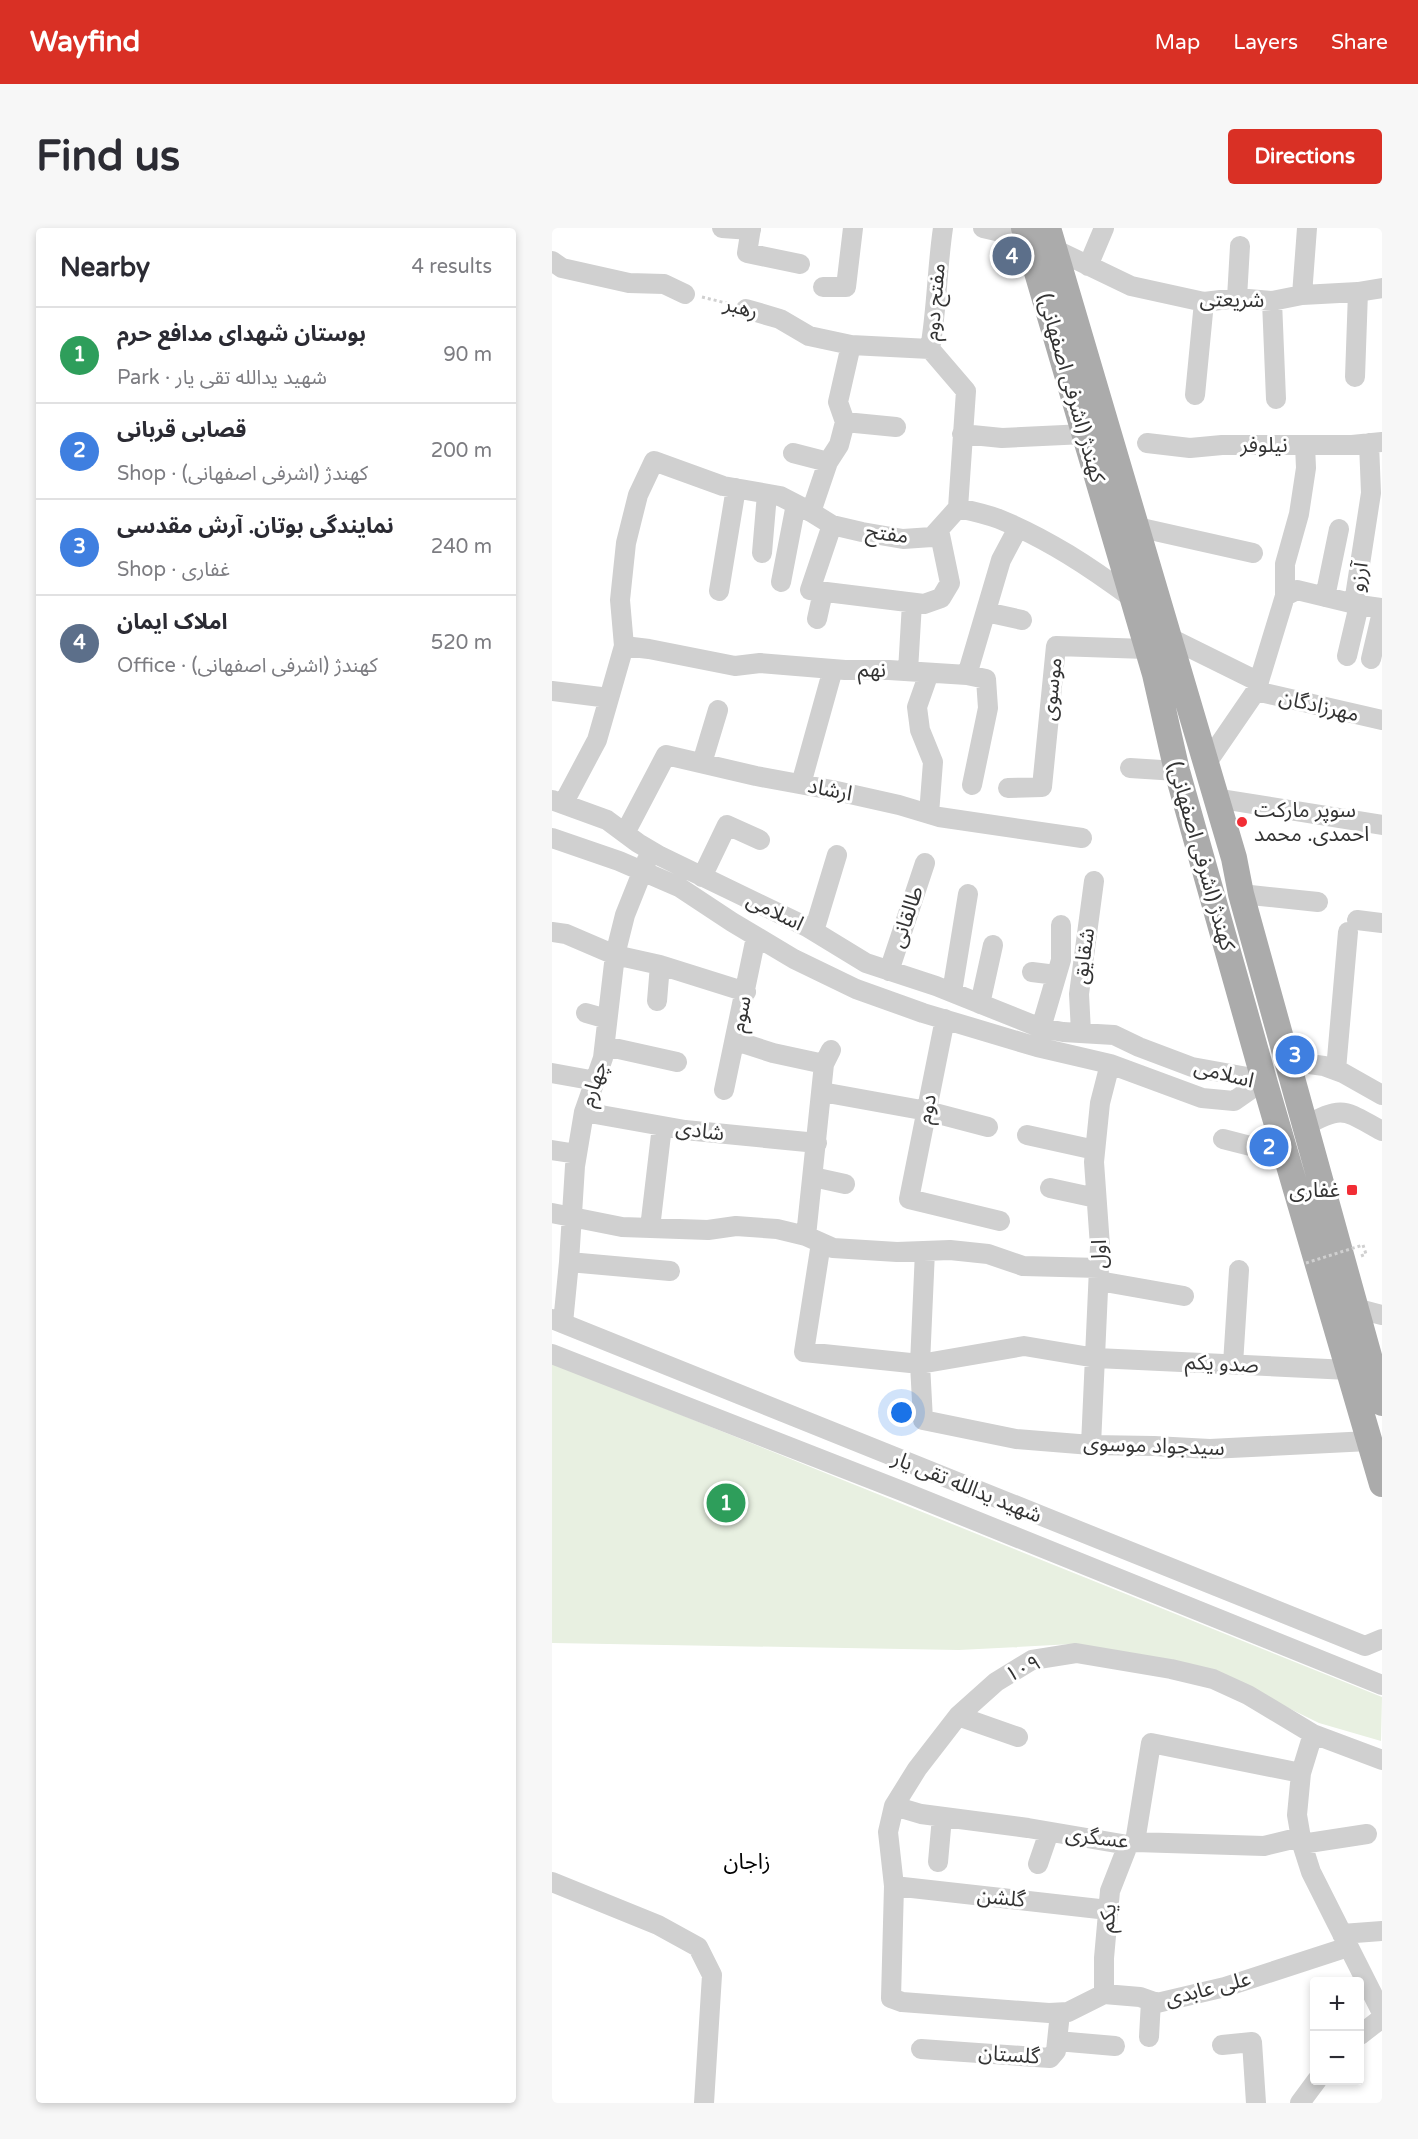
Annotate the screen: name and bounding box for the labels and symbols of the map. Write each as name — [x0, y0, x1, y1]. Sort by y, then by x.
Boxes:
pin: 4 — [992, 234, 1032, 279]
street label: مفتح دوم — [919, 262, 954, 342]
street label: شریعتی — [1199, 287, 1265, 313]
street label: رهبر — [720, 291, 761, 325]
street label: کهندژ (اشرفی اصفهانی) — [1032, 291, 1110, 486]
street label: نیلوفر — [1239, 433, 1288, 458]
street label: مفتح — [864, 519, 910, 551]
street label: آرزو — [1344, 560, 1374, 594]
street label: موسوی — [1036, 656, 1068, 722]
street label: نهم — [858, 657, 886, 685]
street label: مهرزادگان — [1277, 685, 1361, 727]
street label: کهندژ (اشرفی اصفهانی) — [1162, 759, 1240, 954]
street label: ارشاد — [806, 773, 854, 807]
place label: سوپر مارکت احمدی. محمد — [1254, 798, 1369, 847]
marker: سوپر مارکت احمدی. محمد — [1235, 815, 1249, 829]
street label: طالقانی — [885, 883, 929, 951]
street label: اسلامی — [742, 887, 808, 937]
street label: شقایق — [1068, 926, 1100, 986]
street label: سوم — [725, 994, 760, 1035]
pin: 3 — [1276, 1032, 1314, 1078]
street label: اسلامی — [1192, 1055, 1256, 1093]
street label: چهارم — [575, 1058, 616, 1111]
street label: دوم — [912, 1092, 945, 1126]
street label: شادی — [674, 1116, 726, 1146]
pin: 2 — [1250, 1124, 1288, 1170]
place label: غفاری — [1289, 1178, 1340, 1203]
marker: غفاری — [1345, 1183, 1359, 1197]
street label: اول — [1087, 1240, 1112, 1268]
street label: صدو یکم — [1184, 1350, 1260, 1380]
your location — [887, 1398, 916, 1427]
street label: سیدجواد موسوی — [1083, 1431, 1225, 1461]
street label: شهید یدالله تقی یار — [888, 1445, 1045, 1528]
pin: 1 — [706, 1480, 746, 1526]
street label: ۱۰۹ — [1001, 1650, 1045, 1688]
street label: عسگری — [1064, 1822, 1130, 1854]
district label: زاجان — [723, 1849, 771, 1875]
street label: گلشن — [976, 1883, 1027, 1913]
street label: یکم — [1094, 1903, 1124, 1934]
street label: علی عابدی — [1163, 1966, 1253, 2012]
street label: گلستان — [978, 2040, 1041, 2070]

